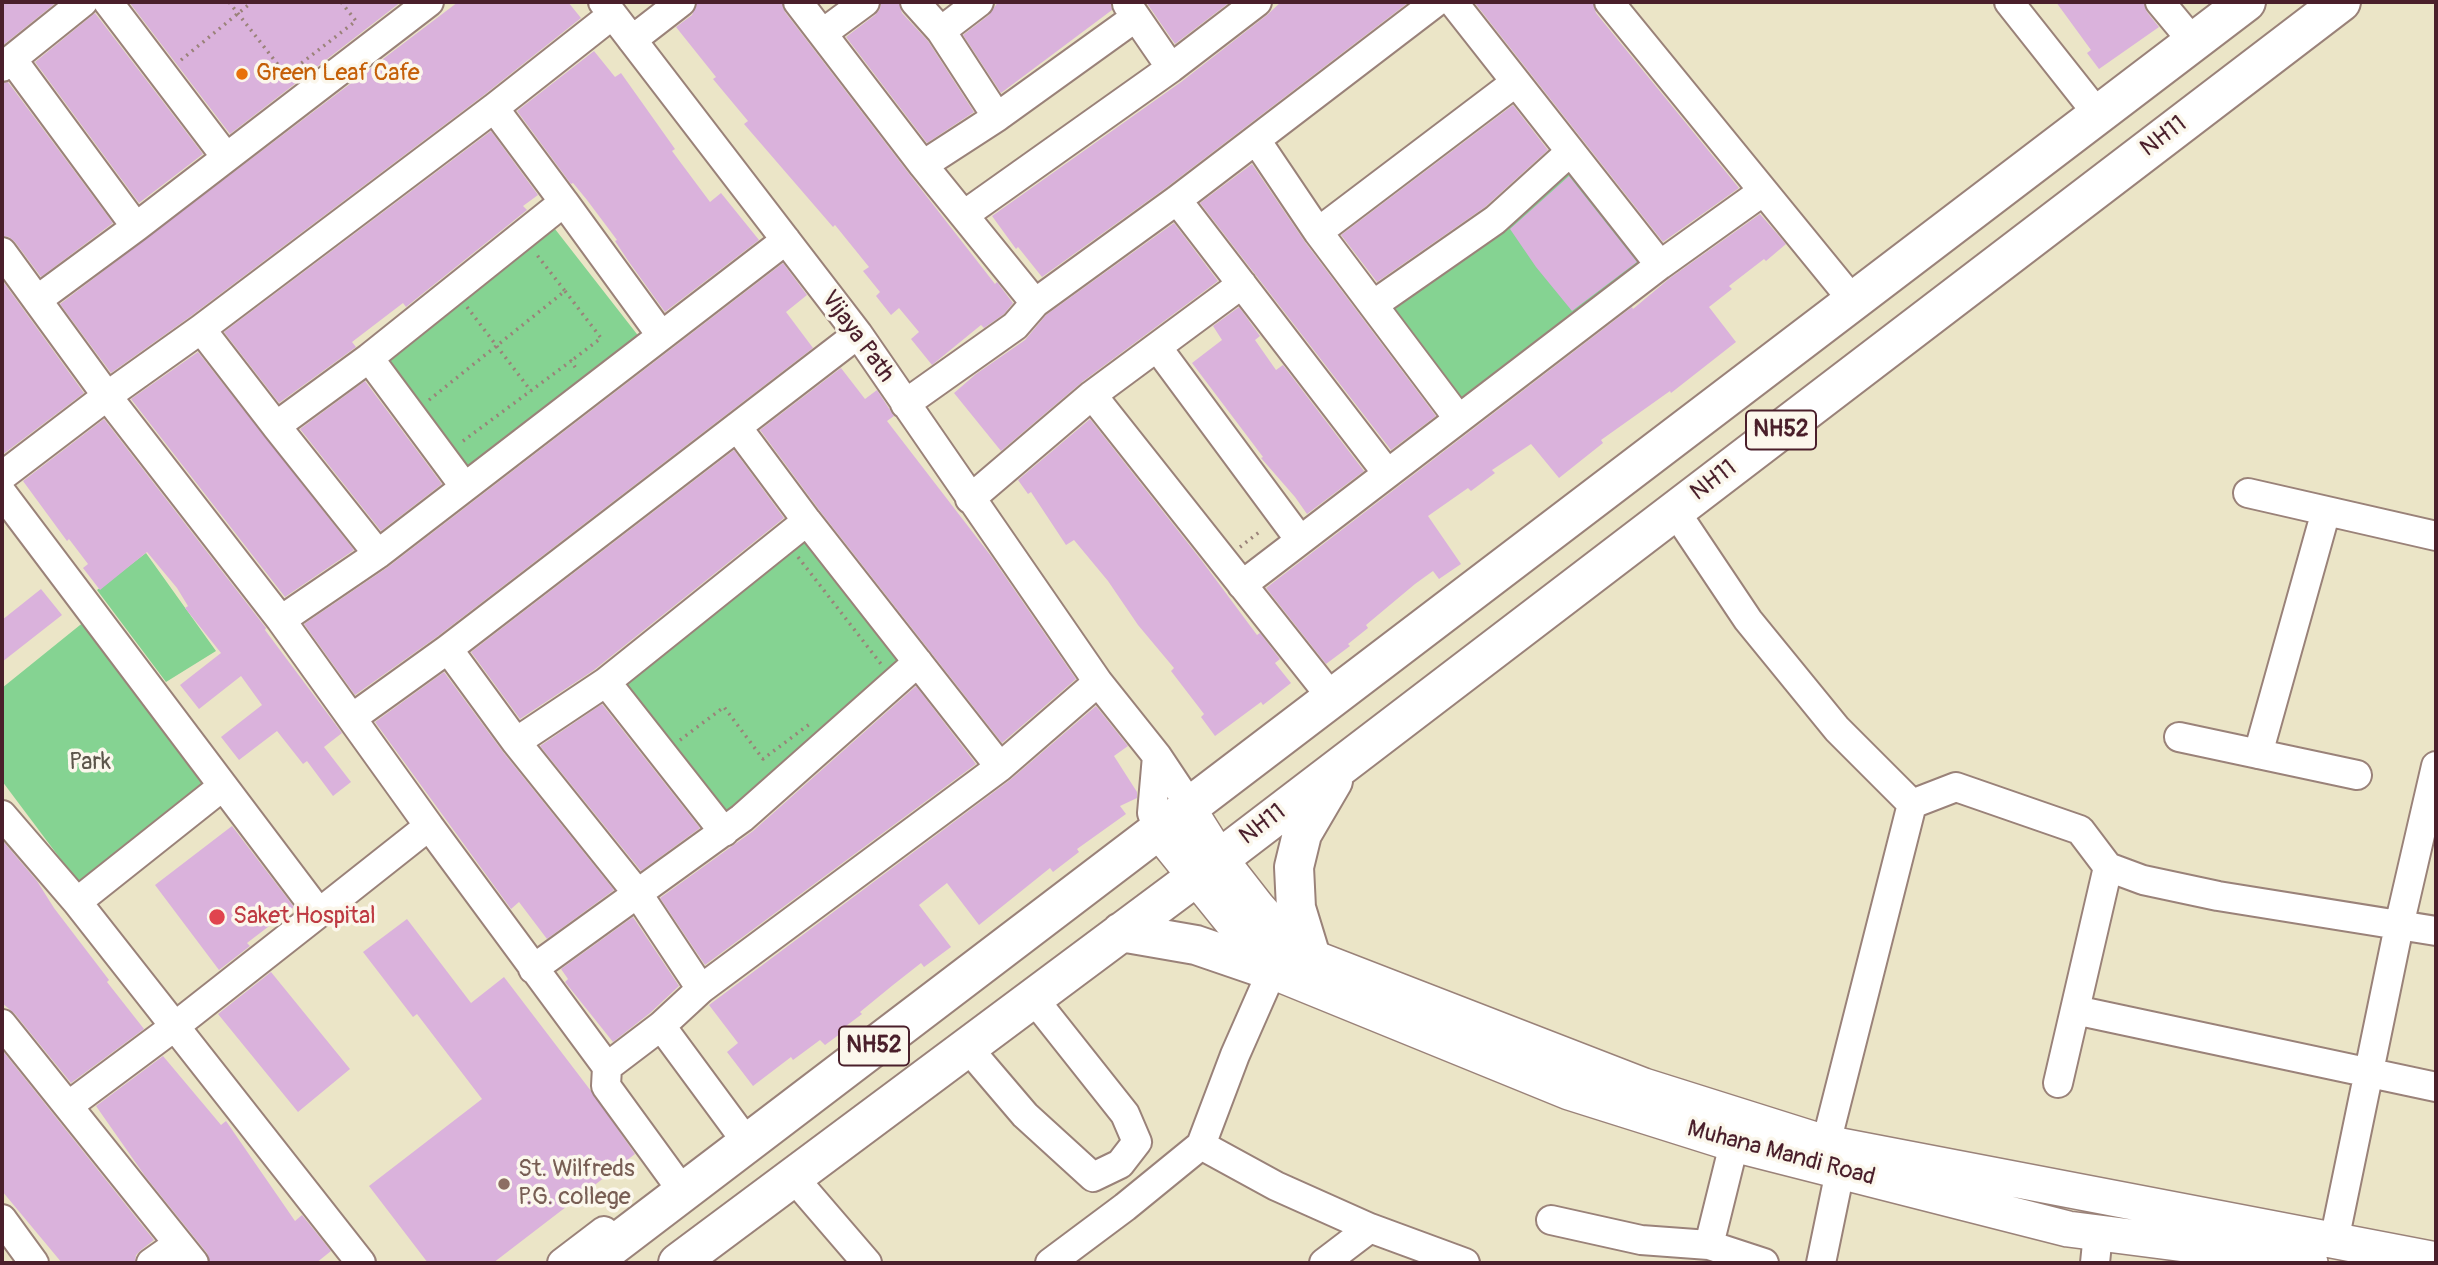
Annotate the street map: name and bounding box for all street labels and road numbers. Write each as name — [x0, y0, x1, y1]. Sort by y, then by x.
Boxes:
street label: NH11 — [2135, 110, 2193, 164]
street label: Vijaya Path — [814, 286, 900, 388]
road number: NH52 — [1746, 410, 1816, 450]
street label: NH11 — [1685, 454, 1743, 508]
street label: NH11 — [1234, 798, 1292, 852]
road number: NH52 — [839, 1026, 909, 1065]
street label: Muhana Mandi Road — [1684, 1115, 1878, 1193]

